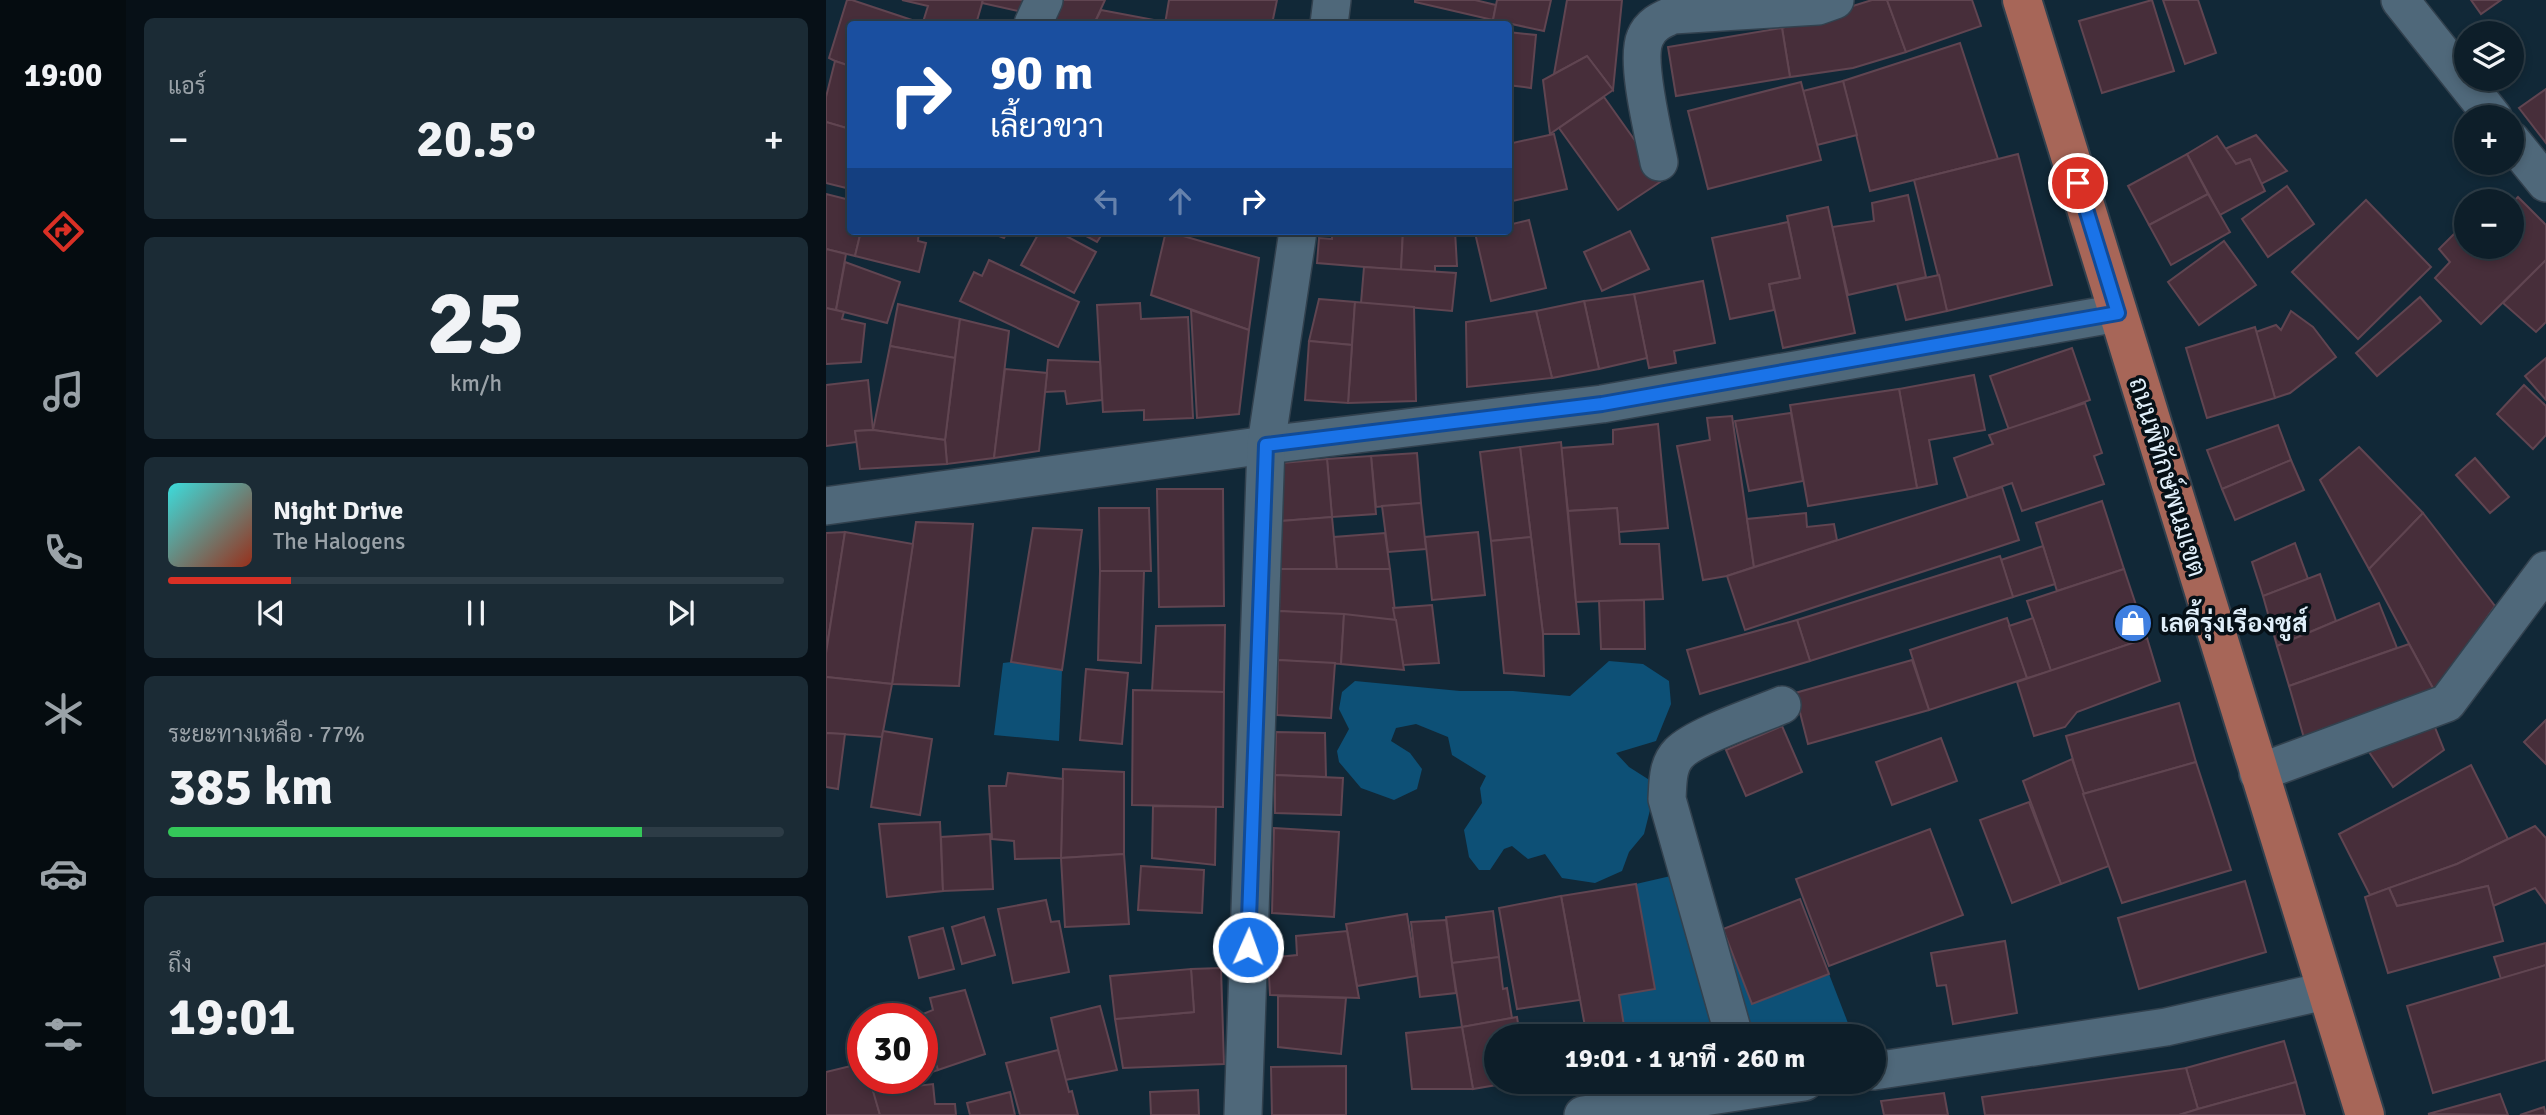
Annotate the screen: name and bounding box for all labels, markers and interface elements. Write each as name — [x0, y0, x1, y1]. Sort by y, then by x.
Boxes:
map controls — [2454, 21, 2524, 259]
button: layers — [2454, 21, 2524, 91]
text: 90 m — [990, 43, 1093, 103]
icon: right — [875, 49, 966, 140]
text: 19:00 — [24, 56, 102, 95]
text: แอร์ — [168, 72, 206, 101]
button: + — [2454, 105, 2524, 175]
text: 20.5° — [416, 107, 536, 171]
text: เลี้ยวขวา — [990, 107, 1104, 146]
text: − — [168, 116, 189, 163]
text: + — [763, 116, 784, 163]
pin — [2048, 153, 2108, 213]
icon: arrive — [2059, 164, 2097, 202]
icon: left — [1088, 182, 1126, 220]
icon: ahead — [1161, 182, 1199, 220]
icon: right — [1234, 182, 1272, 220]
button: − — [2454, 189, 2524, 259]
icon: directions — [39, 207, 88, 256]
text: 25 — [427, 267, 525, 380]
icon: music — [39, 367, 88, 416]
text: km/h — [450, 369, 502, 398]
street label: ถนนพิทักษ์พนมเขต — [2121, 373, 2215, 581]
text: Night Drive — [273, 495, 403, 527]
text: The Halogens — [273, 527, 405, 556]
icon: phone — [39, 528, 88, 577]
icon: previous — [252, 594, 290, 632]
icon: pause — [457, 594, 495, 632]
icon: next — [662, 594, 700, 632]
place label: เลดี้รุ่งเรืองชูส์ — [2160, 598, 2309, 641]
shop icon: เลดี้รุ่งเรืองชูส์ — [2112, 602, 2154, 644]
icon: climate — [39, 689, 88, 738]
text: ระยะทางเหลือ · 77% — [168, 720, 365, 749]
text: 385 km — [168, 755, 333, 819]
icon: car — [39, 849, 88, 898]
position arrow — [1211, 910, 1285, 984]
text: ถึง — [168, 950, 192, 979]
text: 19:01 — [168, 985, 296, 1049]
speed limit sign: 30 — [847, 1003, 938, 1094]
icon: filters — [39, 1010, 88, 1059]
text: 19:01 · 1 นาที · 260 m — [1565, 1043, 1805, 1075]

